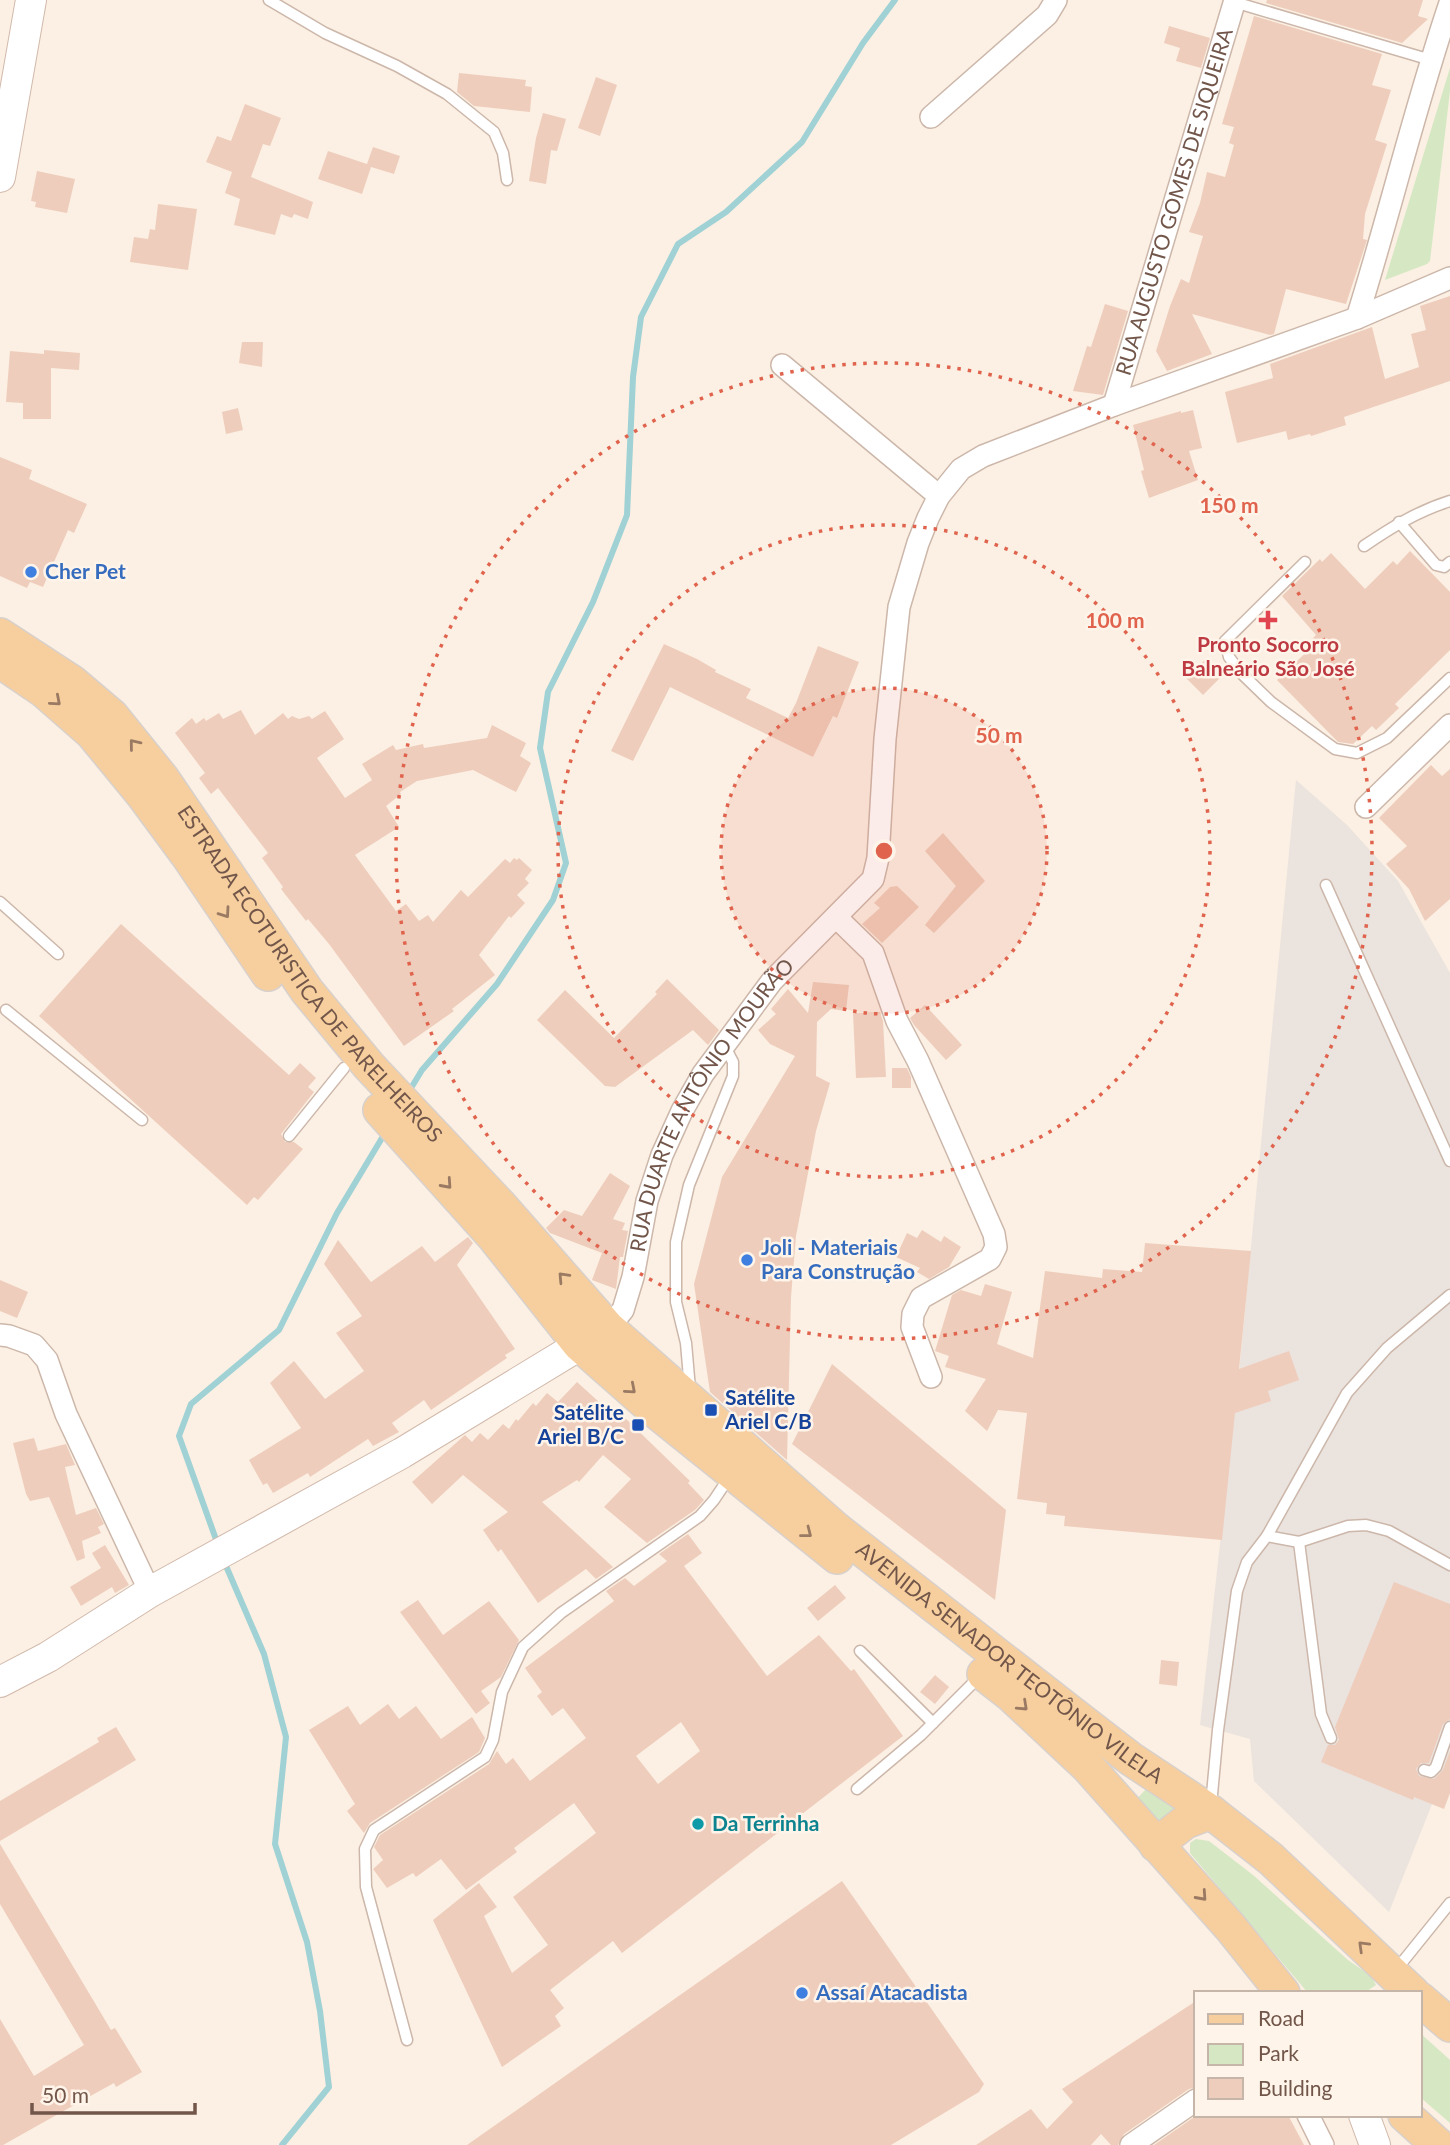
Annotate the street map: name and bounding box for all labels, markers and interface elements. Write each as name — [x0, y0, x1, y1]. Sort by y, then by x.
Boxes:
street label: RUA AUGUSTO GOMES DE SIQUEIRA — [1110, 24, 1237, 378]
text: 150 m — [1199, 492, 1259, 517]
place label: Cher Pet — [45, 558, 126, 583]
marker: Cher Pet — [23, 564, 39, 580]
text: 100 m — [1085, 607, 1145, 632]
marker: Pronto Socorro Balneário São José — [1258, 610, 1278, 630]
place label: Pronto Socorro Balneário São José — [1181, 631, 1355, 680]
one-way arrow — [47, 692, 60, 705]
text: 50 m — [975, 722, 1023, 747]
one-way arrow — [130, 740, 143, 752]
street label: ESTRADA ECOTURISTICA DE PARELHEIROS — [173, 800, 448, 1147]
centre of rings — [872, 839, 896, 863]
one-way arrow — [217, 905, 229, 918]
street label: RUA DUARTE ANTÔNIO MOURÃO — [624, 953, 798, 1254]
one-way arrow — [439, 1176, 451, 1189]
place label: Joli - Materiais Para Construção — [761, 1234, 915, 1283]
marker: Joli - Materiais Para Construção — [739, 1252, 755, 1268]
one-way arrow — [559, 1272, 571, 1285]
one-way arrow — [622, 1381, 635, 1393]
place label: Satélite Ariel C/B — [724, 1384, 812, 1433]
place label: Satélite Ariel B/C — [537, 1399, 624, 1448]
marker: Satélite Ariel C/B — [703, 1402, 719, 1418]
marker: Satélite Ariel B/C — [630, 1417, 646, 1433]
one-way arrow — [799, 1525, 811, 1538]
street label: AVENIDA SENADOR TEOTÔNIO VILELA — [852, 1536, 1169, 1788]
one-way arrow — [1014, 1698, 1027, 1710]
place label: Da Terrinha — [712, 1810, 819, 1835]
marker: Da Terrinha — [690, 1816, 706, 1832]
one-way arrow — [1194, 1888, 1206, 1901]
one-way arrow — [1358, 1942, 1371, 1955]
place label: Assaí Atacadista — [815, 1979, 968, 2004]
marker: Assaí Atacadista — [794, 1985, 810, 2001]
legend — [1194, 1991, 1422, 2117]
text: Road — [1258, 2005, 1305, 2030]
text: Park — [1258, 2040, 1299, 2065]
scale bar — [32, 2072, 194, 2116]
text: Building — [1258, 2075, 1333, 2100]
text: 50 m — [42, 2082, 89, 2107]

